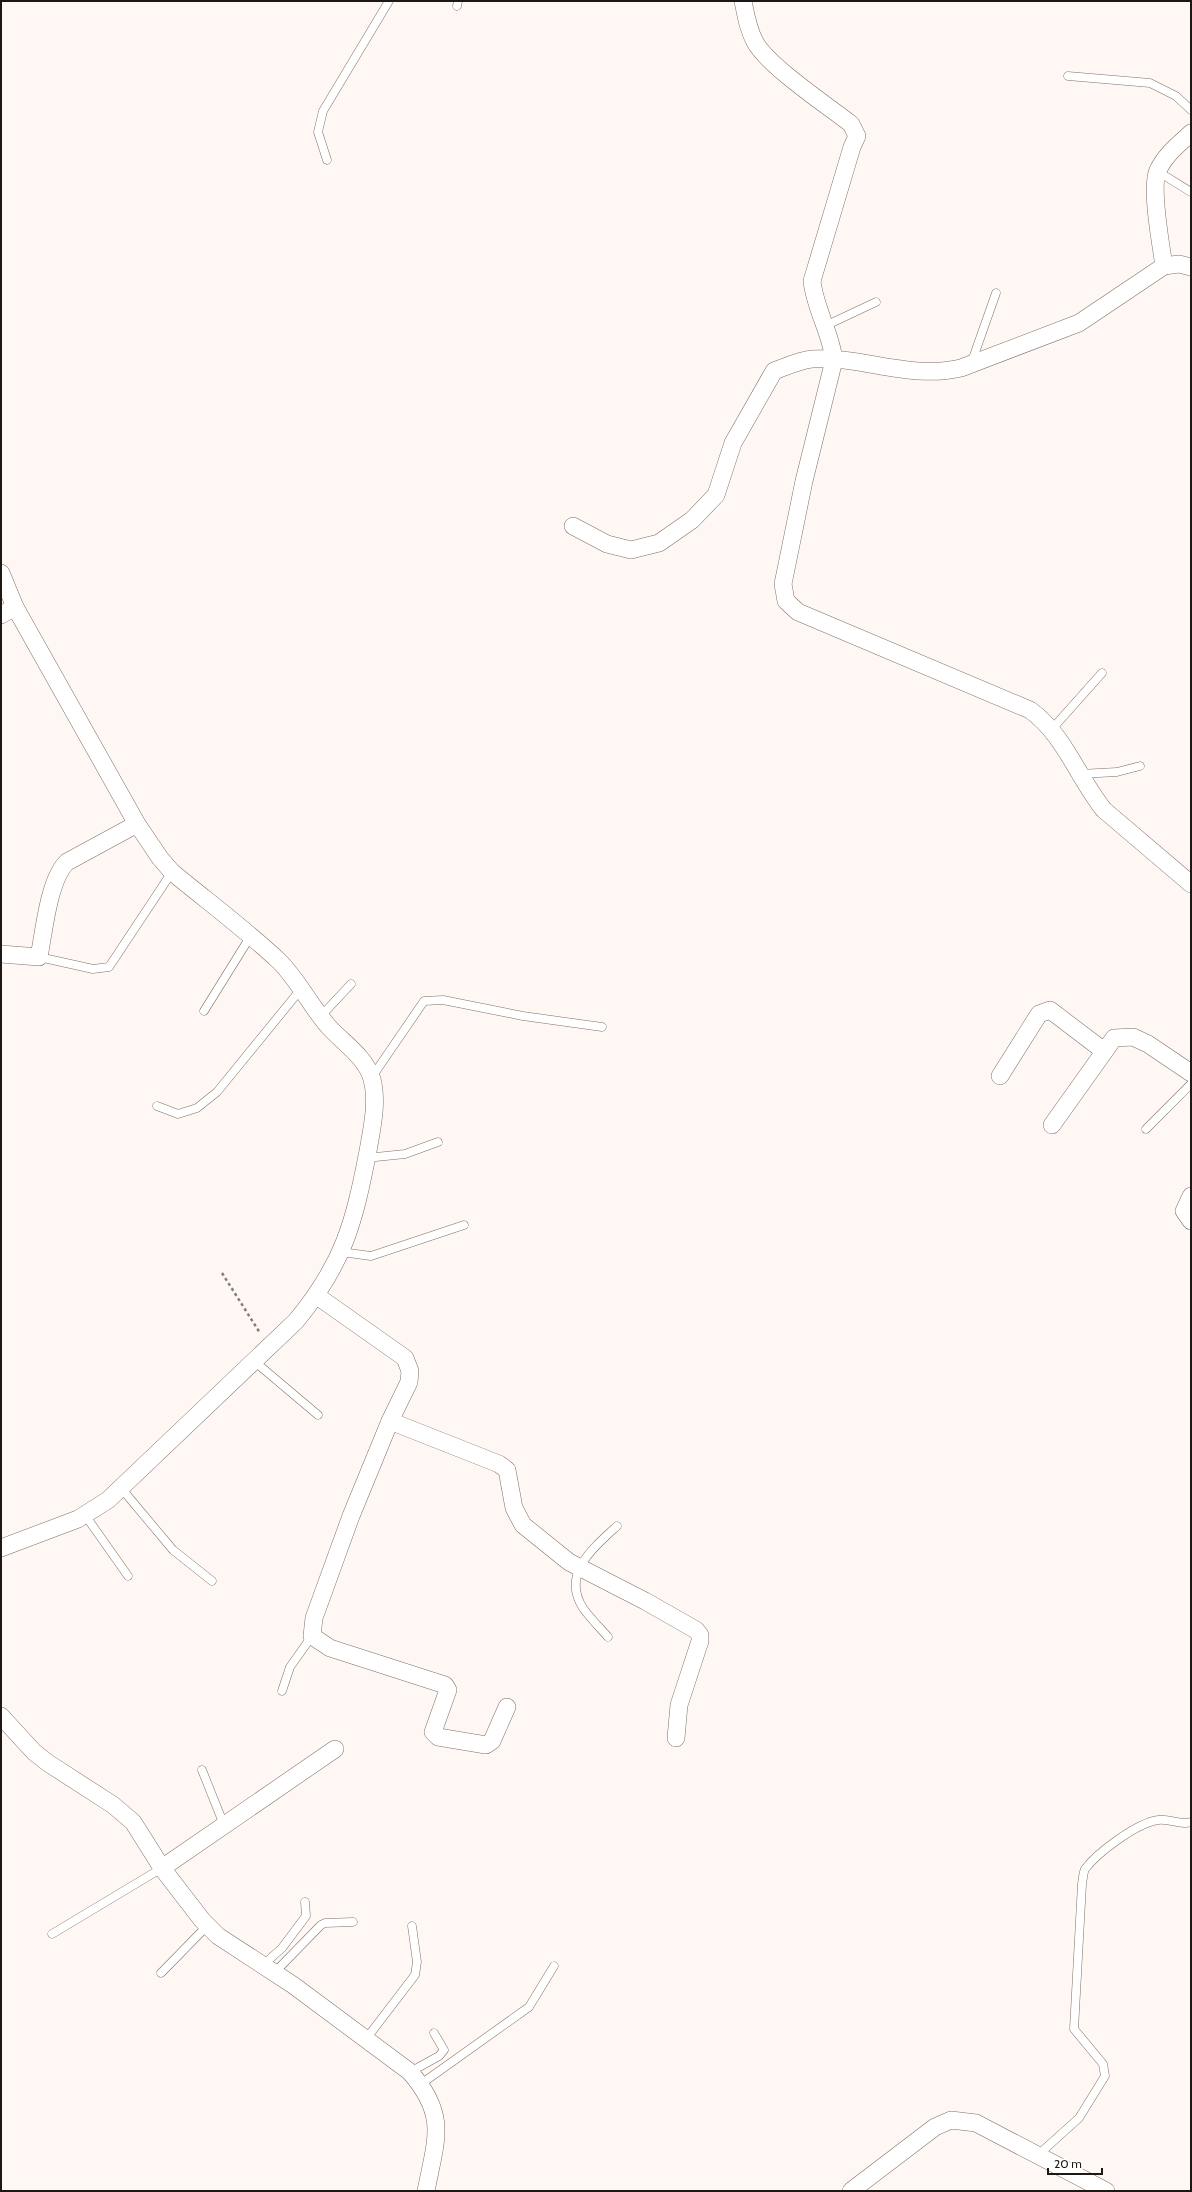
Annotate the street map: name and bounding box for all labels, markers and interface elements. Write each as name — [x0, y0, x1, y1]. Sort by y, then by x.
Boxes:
scale bar — [1048, 2150, 1102, 2176]
text: 20 m — [1054, 2156, 1082, 2171]

